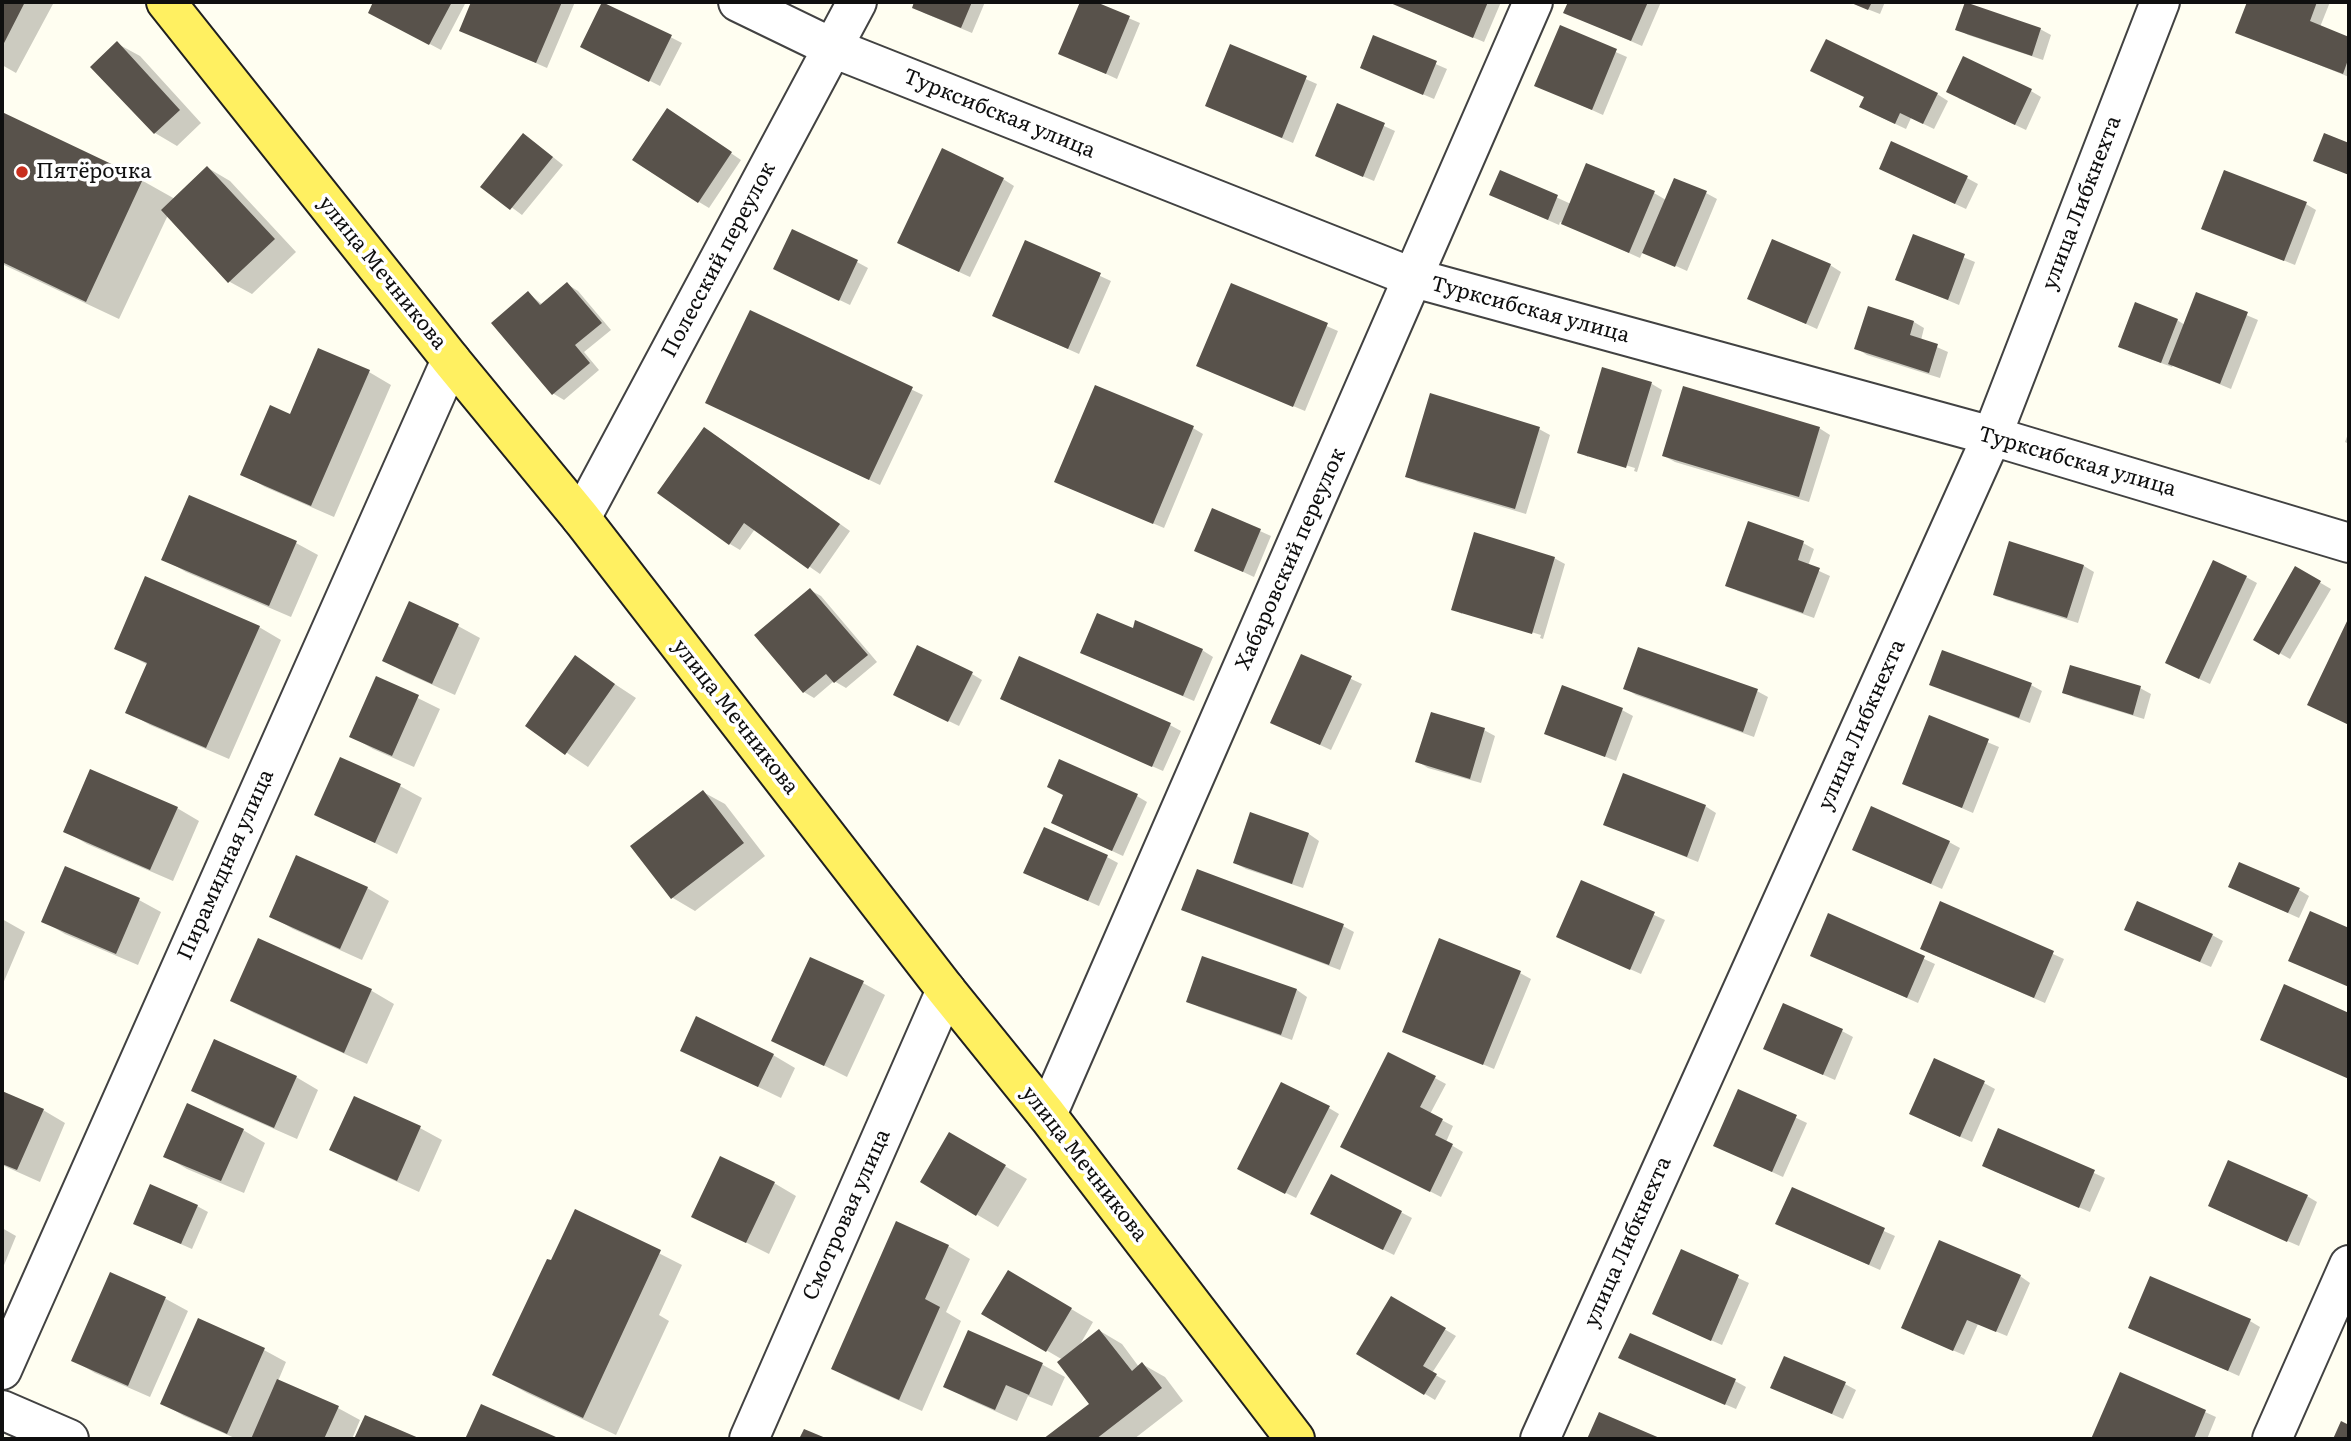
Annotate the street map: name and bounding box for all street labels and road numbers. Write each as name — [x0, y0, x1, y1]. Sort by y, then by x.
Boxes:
street label: Турксибская улица — [899, 64, 1099, 164]
street label: улица Либкнехта — [2037, 113, 2127, 293]
street label: Полесский переулок — [657, 158, 781, 362]
street label: улица Мечникова — [312, 191, 452, 355]
street label: Турксибская улица — [1428, 271, 1632, 349]
street label: Турксибская улица — [1975, 422, 2179, 502]
street label: Хабаровский переулок — [1231, 444, 1351, 674]
street label: улица Мечникова — [667, 634, 803, 800]
street label: улица Либкнехта — [1813, 636, 1911, 814]
street label: Пирамидная улица — [173, 766, 279, 964]
street label: улица Мечникова — [1016, 1081, 1152, 1247]
street label: Смотровая улица — [798, 1126, 896, 1304]
street label: улица Либкнехта — [1579, 1153, 1677, 1331]

